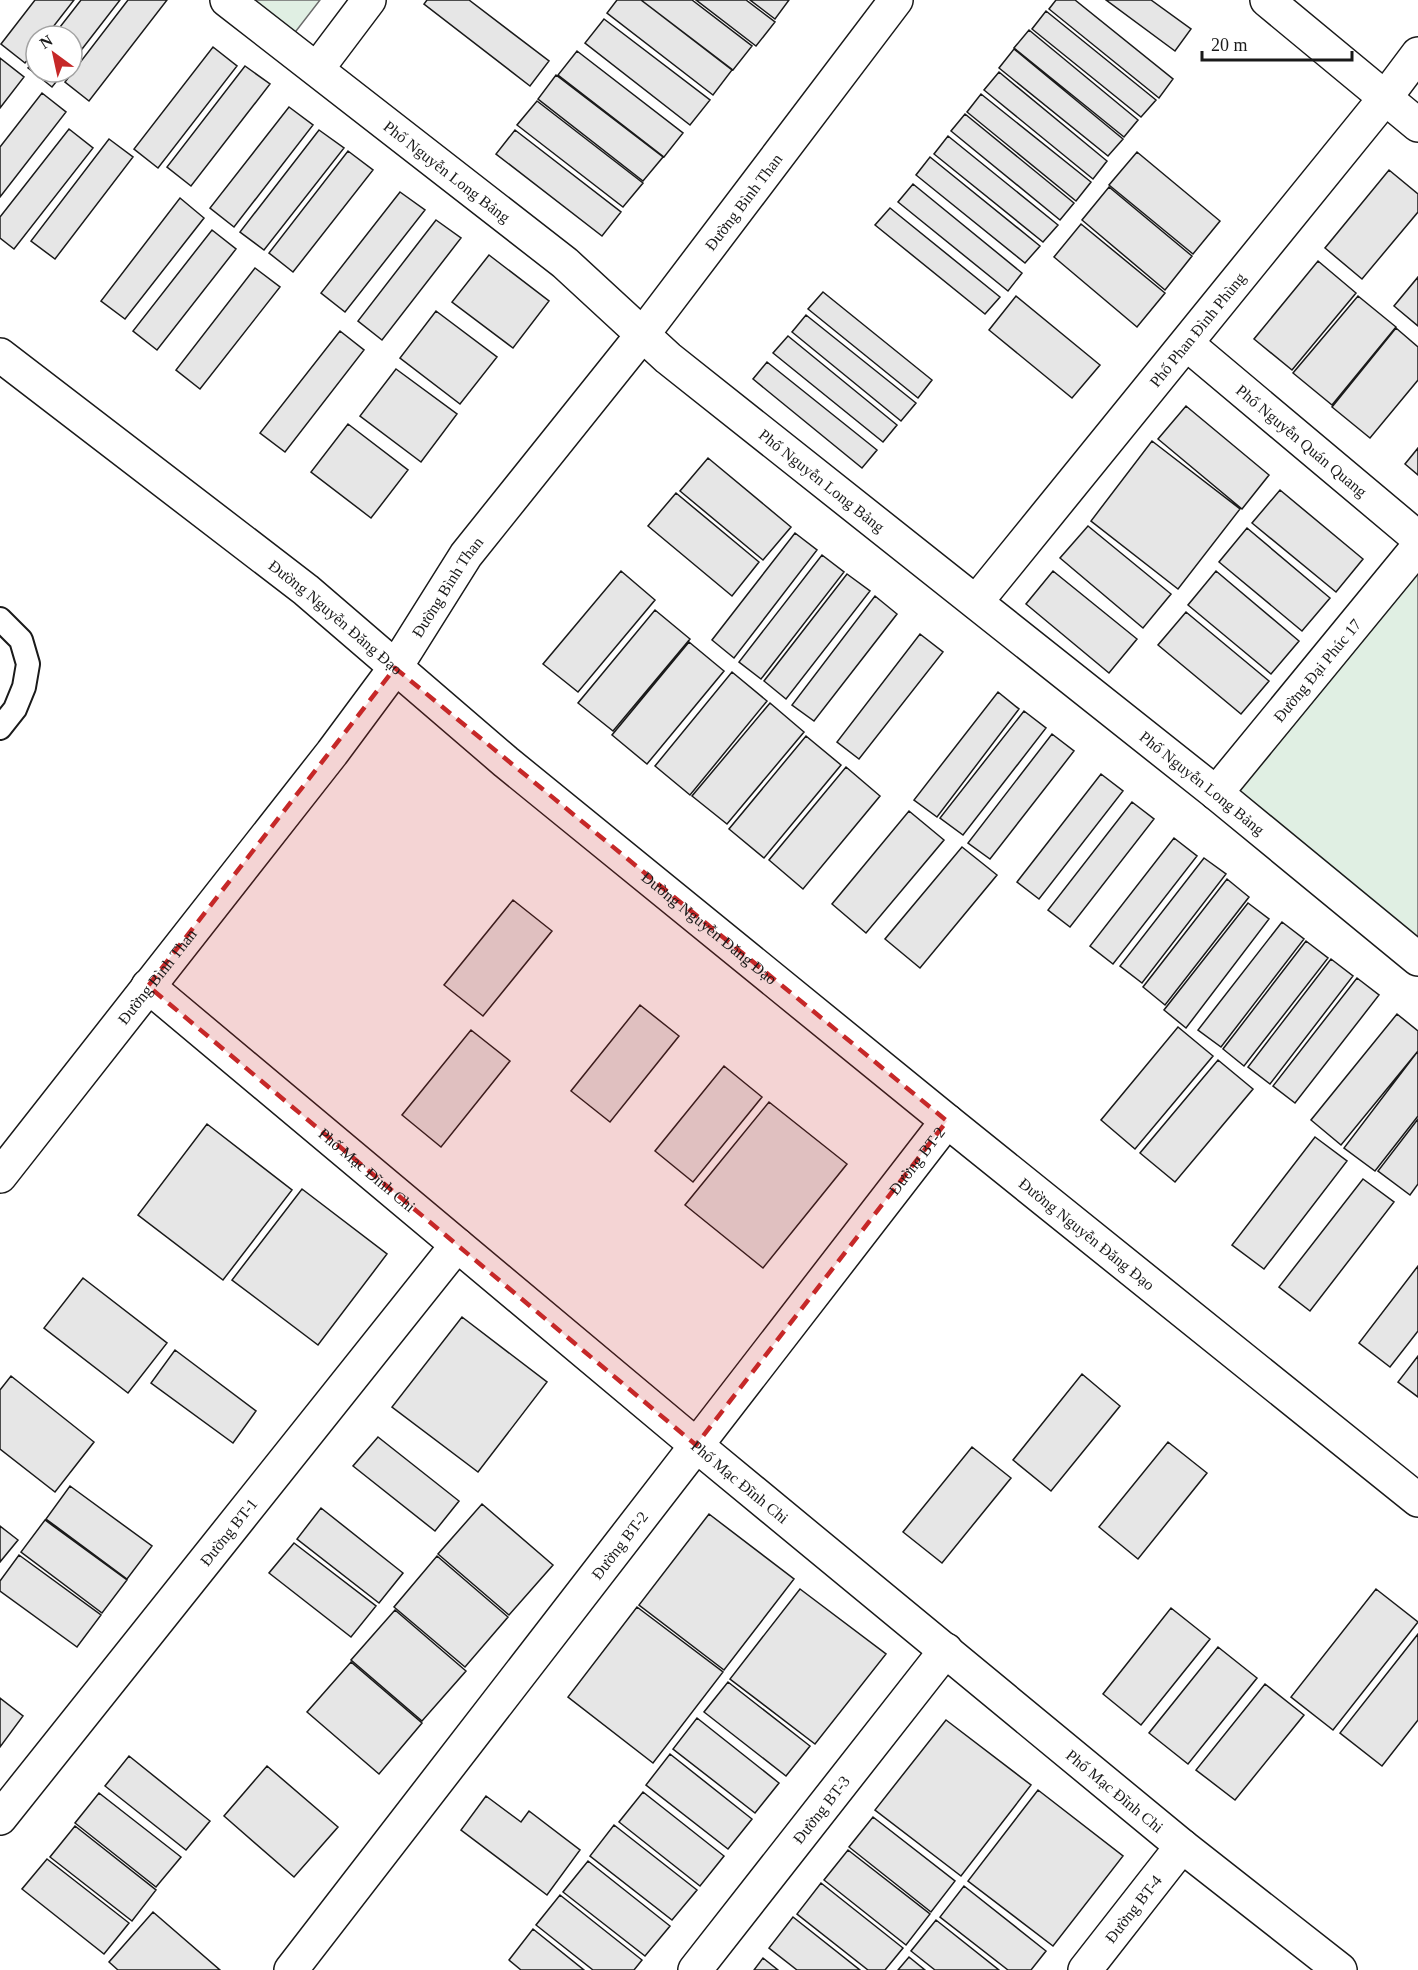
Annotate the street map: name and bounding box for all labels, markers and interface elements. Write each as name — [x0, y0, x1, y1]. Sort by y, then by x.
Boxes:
north arrow — [24, 24, 84, 84]
scale bar — [1202, 24, 1352, 62]
text: N — [37, 31, 56, 52]
text: 20 m — [1211, 35, 1248, 55]
street label: Phố Nguyễn Long Bảng — [381, 117, 514, 226]
street label: Đường Bình Than — [701, 150, 785, 253]
street label: Phố Phan Đình Phùng — [1146, 269, 1249, 390]
street label: Phố Nguyễn Quán Quang — [1233, 381, 1370, 501]
street label: Phố Nguyễn Long Bảng — [756, 425, 888, 536]
street label: Đường Bình Than — [408, 533, 486, 640]
street label: Đường Nguyễn Đăng Đạo — [266, 556, 406, 678]
street label: Đường Đại Phúc 17 — [1270, 615, 1364, 725]
street label: Phố Nguyễn Long Bảng — [1137, 728, 1268, 839]
street label: Đường Nguyễn Đăng Đạo — [639, 868, 780, 988]
street label: Đường Bình Than — [114, 925, 199, 1027]
street label: Đường BT-2 — [885, 1123, 948, 1198]
street label: Phố Mạc Đĩnh Chi — [316, 1124, 419, 1215]
street label: Đường Nguyễn Đăng Đạo — [1016, 1174, 1158, 1293]
street label: Phố Mạc Đĩnh Chi — [688, 1436, 792, 1527]
street label: Đường BT-1 — [196, 1495, 260, 1569]
street label: Đường BT-2 — [588, 1508, 651, 1582]
street label: Phố Mạc Đĩnh Chi — [1063, 1746, 1167, 1836]
street label: Đường BT-3 — [789, 1772, 853, 1847]
street label: Đường BT-4 — [1101, 1871, 1165, 1946]

